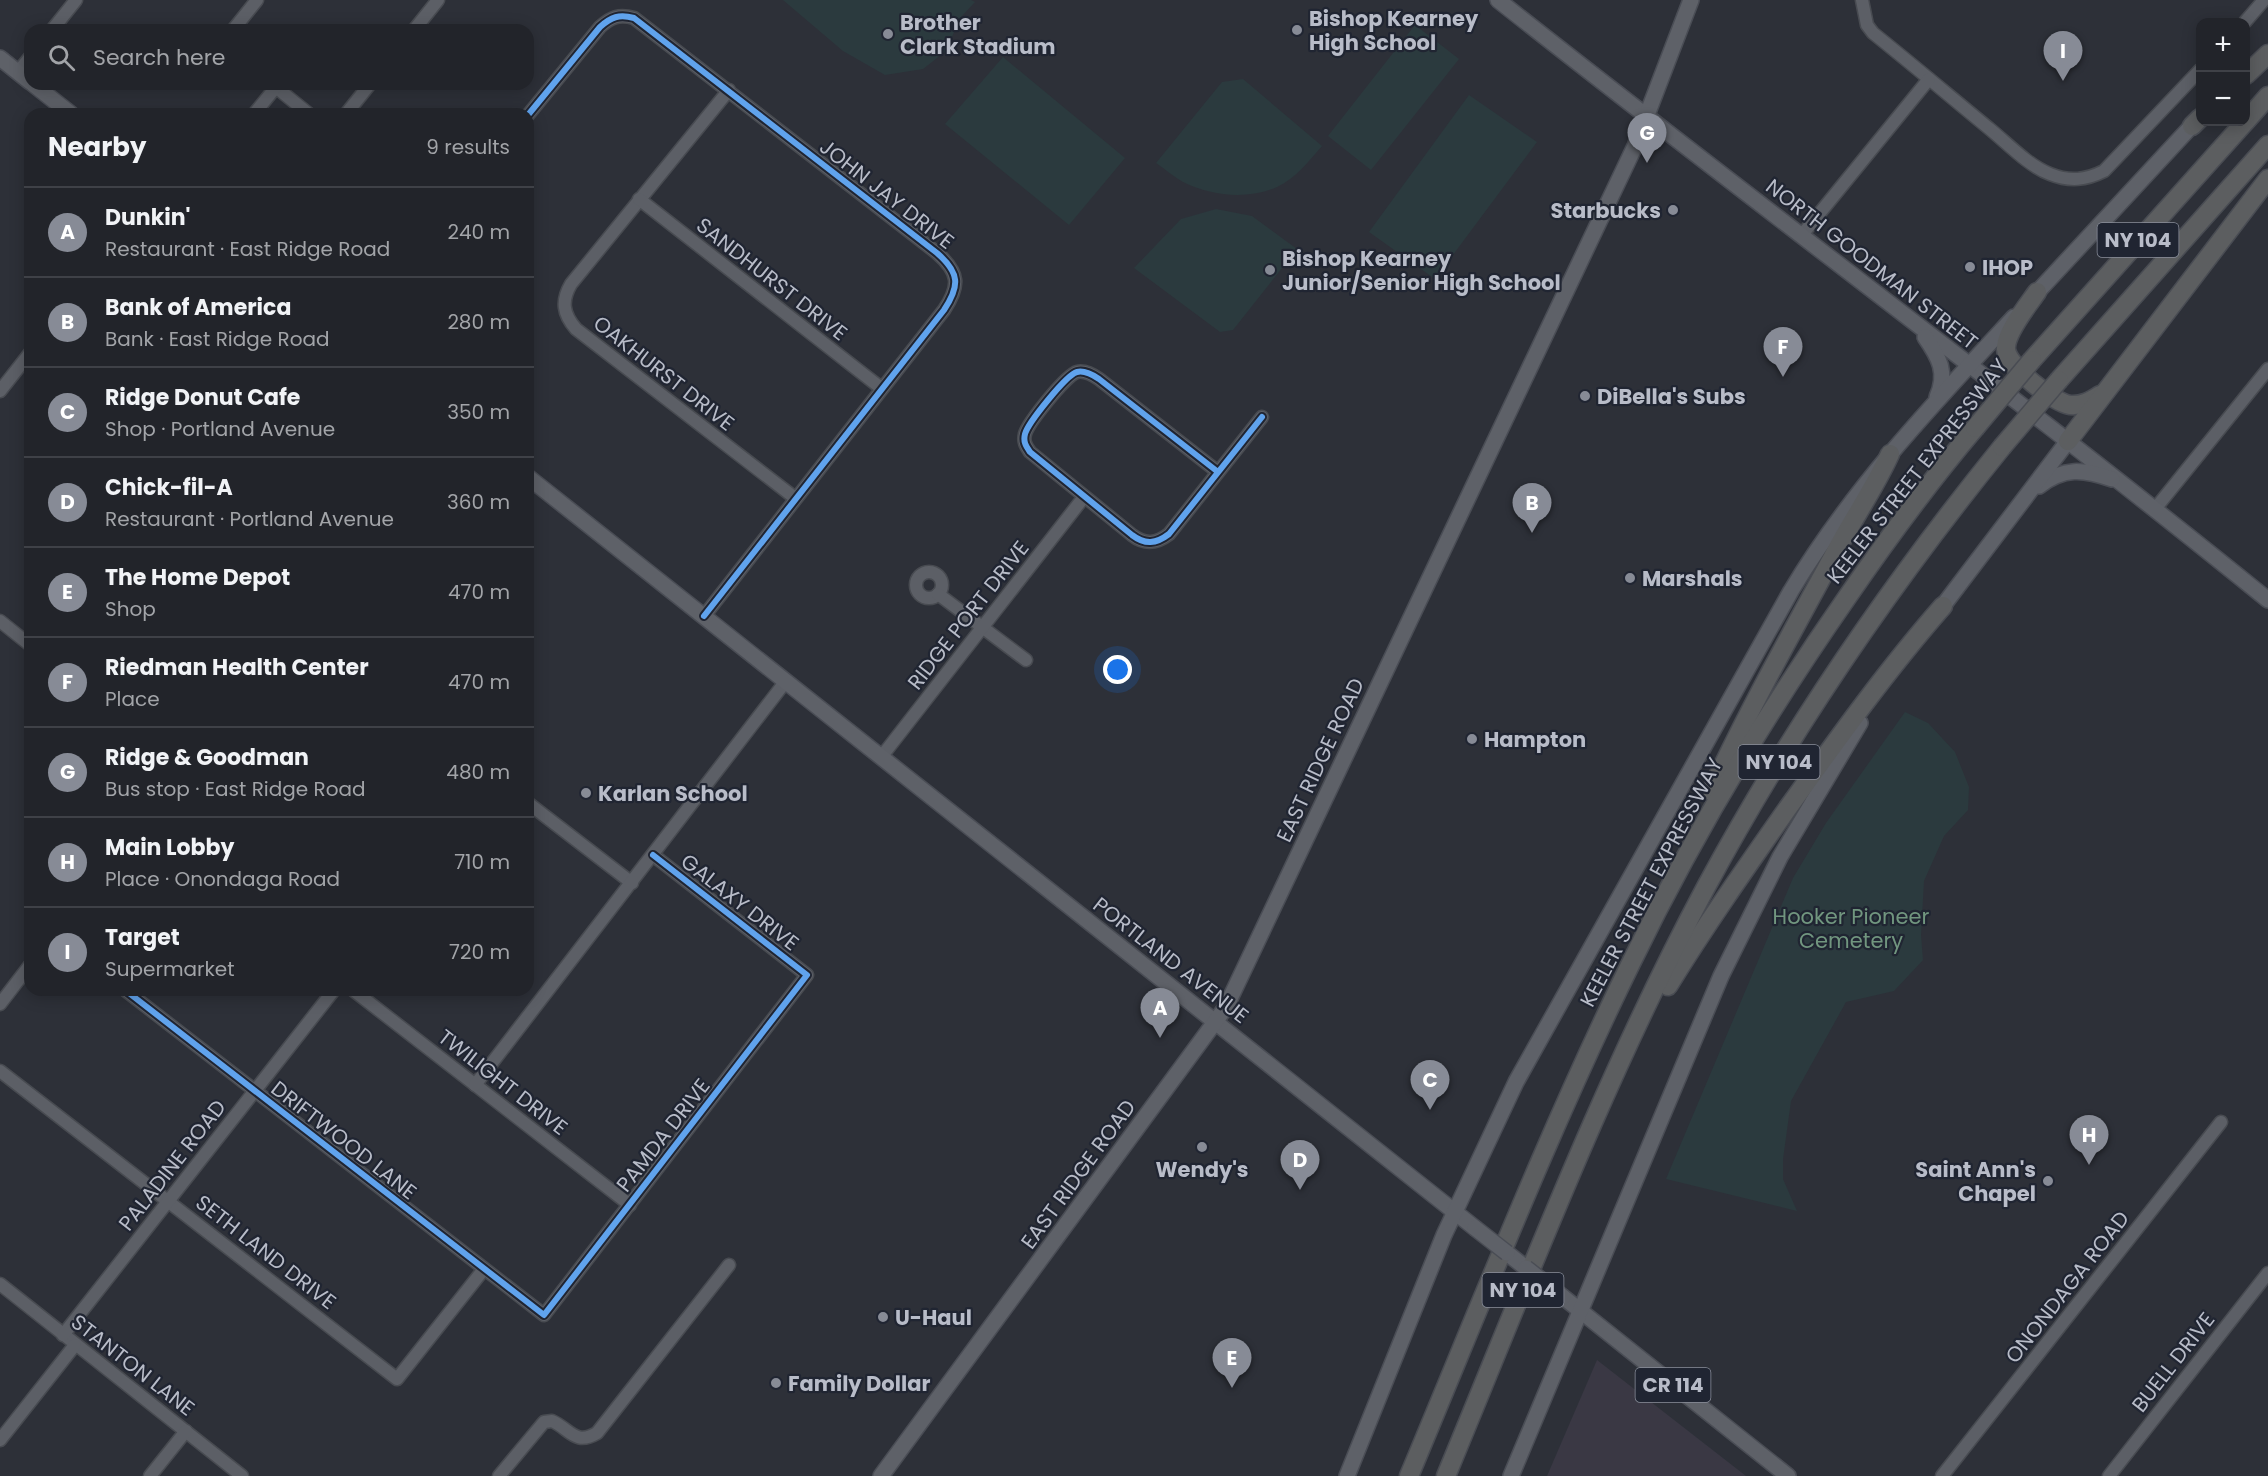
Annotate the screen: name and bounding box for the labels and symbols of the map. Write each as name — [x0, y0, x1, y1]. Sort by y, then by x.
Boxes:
place label: Bishop Kearney High School — [1309, 4, 1479, 57]
place label: Brother Clark Stadium — [900, 8, 1055, 61]
marker: Bishop Kearney High School — [1290, 23, 1304, 37]
marker: Brother Clark Stadium — [881, 27, 895, 41]
pin: I — [2044, 32, 2082, 81]
pin: G — [1628, 114, 1666, 163]
street label: JOHN JAY DRIVE — [814, 132, 960, 256]
street label: NORTH GOODMAN STREET — [1760, 172, 1984, 356]
place label: Starbucks — [1550, 196, 1661, 225]
marker: Starbucks — [1666, 203, 1680, 217]
street label: SANDHURST DRIVE — [690, 211, 854, 347]
road number: NY 104 — [2098, 223, 2178, 257]
place label: Bishop Kearney Junior/Senior High School — [1282, 244, 1561, 297]
place label: IHOP — [1982, 253, 2033, 282]
marker: IHOP — [1963, 260, 1977, 274]
marker: Bishop Kearney Junior/Senior High School — [1263, 263, 1277, 277]
street label: OAKHURST DRIVE — [587, 309, 741, 437]
pin: F — [1764, 328, 1802, 377]
street label: KEELER STREET EXPRESSWAY — [1820, 352, 2014, 590]
place label: DiBella's Subs — [1597, 382, 1746, 411]
marker: DiBella's Subs — [1578, 389, 1592, 403]
pin: B — [1512, 484, 1552, 533]
street label: RIDGE PORT DRIVE — [901, 534, 1035, 696]
place label: Marshals — [1642, 564, 1743, 593]
marker: Marshals — [1623, 571, 1637, 585]
your location — [1103, 655, 1132, 684]
street label: EAST RIDGE ROAD — [1269, 673, 1371, 847]
place label: Hampton — [1484, 725, 1586, 754]
marker: Hampton — [1465, 732, 1479, 746]
road number: NY 104 — [1738, 745, 1820, 779]
street label: KEELER STREET EXPRESSWAY — [1573, 752, 1729, 1012]
place label: Karlan School — [598, 779, 748, 808]
marker: Karlan School — [579, 786, 593, 800]
street label: GALAXY DRIVE — [675, 847, 805, 957]
street label: PORTLAND AVENUE — [1088, 892, 1254, 1028]
park label: Hooker Pioneer Cemetery — [1773, 902, 1930, 955]
pin: A — [1140, 988, 1180, 1038]
street label: TWILIGHT DRIVE — [432, 1022, 574, 1142]
pin: C — [1410, 1060, 1450, 1110]
street label: PAMDA DRIVE — [609, 1072, 717, 1198]
street label: DRIFTWOOD LANE — [265, 1074, 423, 1206]
street label: PALADINE ROAD — [112, 1093, 232, 1237]
street label: EAST RIDGE ROAD — [1014, 1093, 1142, 1255]
pin: H — [2070, 1116, 2108, 1165]
marker: Wendy's — [1195, 1140, 1209, 1154]
pin: D — [1280, 1140, 1320, 1190]
place label: Wendy's — [1155, 1155, 1249, 1184]
place label: Saint Ann's Chapel — [1915, 1155, 2036, 1208]
marker: Saint Ann's Chapel — [2041, 1174, 2055, 1188]
street label: SETH LAND DRIVE — [190, 1188, 342, 1316]
street label: ONONDAGA ROAD — [1998, 1205, 2136, 1369]
road number: NY 104 — [1482, 1273, 1564, 1307]
place label: U-Haul — [895, 1303, 972, 1332]
street label: BUELL DRIVE — [2125, 1306, 2221, 1418]
street label: STANTON LANE — [65, 1308, 201, 1422]
marker: U-Haul — [876, 1310, 890, 1324]
pin: E — [1212, 1338, 1252, 1388]
road number: CR 114 — [1636, 1368, 1710, 1402]
place label: Family Dollar — [788, 1369, 930, 1398]
marker: Family Dollar — [769, 1376, 783, 1390]

